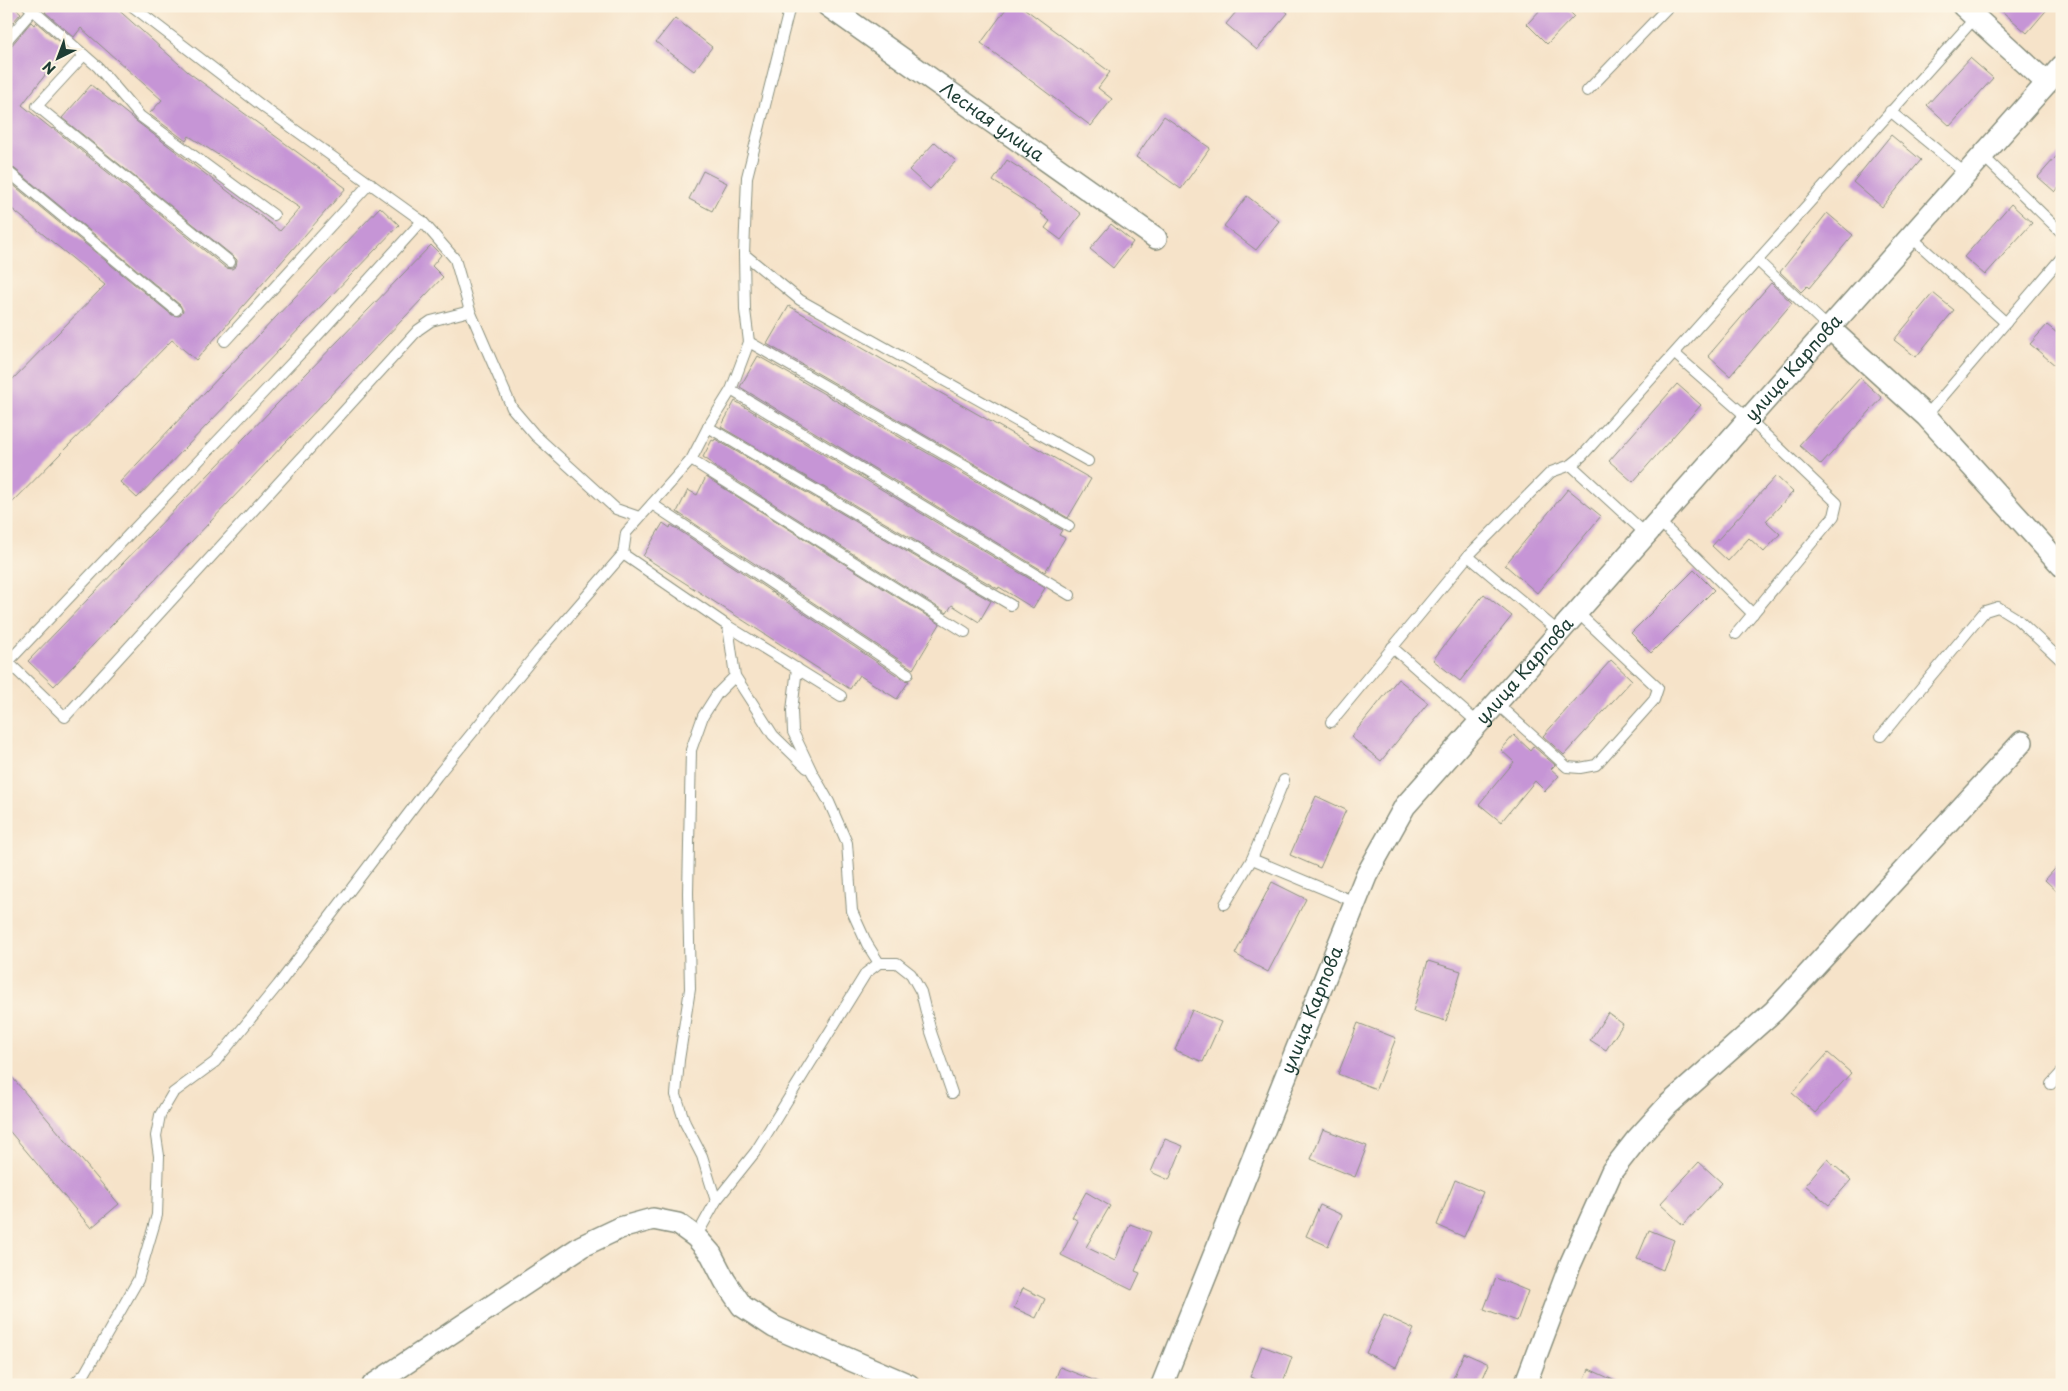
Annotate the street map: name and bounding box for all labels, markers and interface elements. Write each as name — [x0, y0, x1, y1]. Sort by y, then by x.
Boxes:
north arrow — [32, 32, 82, 82]
text: N — [38, 57, 60, 80]
street label: Лесная улица — [935, 74, 1051, 168]
street label: улица Карпова — [1737, 307, 1848, 427]
street label: улица Карпова — [1469, 610, 1579, 730]
street label: улица Карпова — [1273, 941, 1349, 1077]

